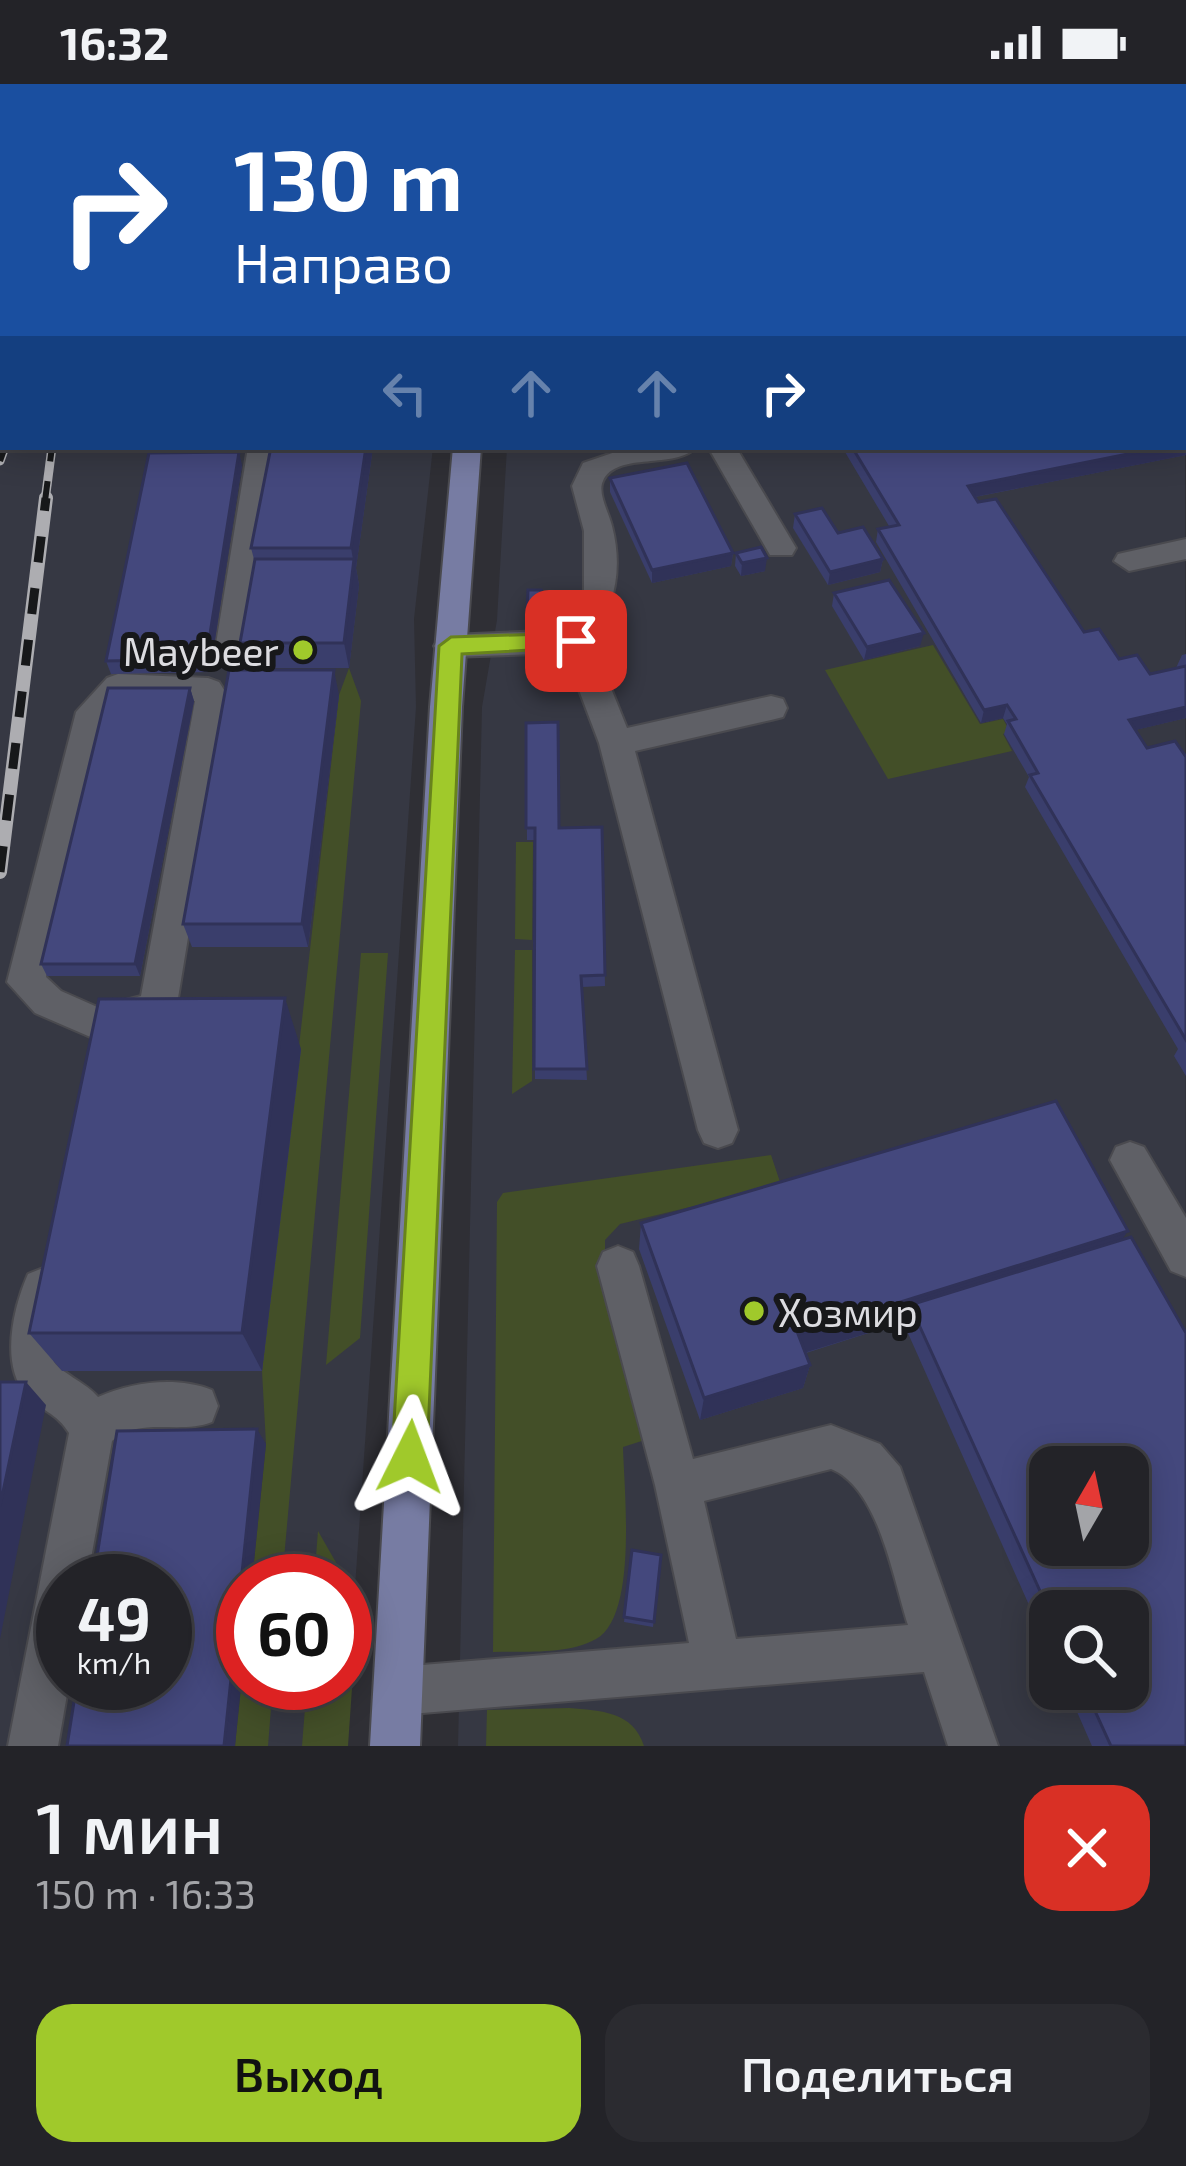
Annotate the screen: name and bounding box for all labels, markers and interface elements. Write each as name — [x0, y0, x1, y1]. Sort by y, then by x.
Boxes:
text: 16:32 — [60, 15, 169, 69]
text: 130 m — [234, 127, 463, 228]
icon: right — [36, 132, 192, 288]
text: Направо — [234, 229, 453, 294]
icon: left — [372, 360, 438, 426]
icon: ahead — [498, 360, 564, 426]
icon: ahead — [624, 360, 690, 426]
icon: right — [750, 360, 816, 426]
pin — [525, 590, 627, 692]
icon: arrive — [543, 608, 609, 674]
place label: Maybeer — [123, 627, 279, 674]
marker: Maybeer — [290, 637, 316, 663]
place label: Хозмир — [778, 1288, 918, 1335]
marker: Хозмир — [741, 1298, 767, 1324]
position arrow — [347, 1394, 473, 1520]
north arrow — [1029, 1446, 1149, 1566]
map controls — [1029, 1446, 1149, 1710]
speed limit sign: 60 — [216, 1554, 372, 1710]
text: 49 — [77, 1581, 151, 1653]
button: search — [1029, 1590, 1149, 1710]
text: km/h — [77, 1644, 151, 1680]
text: 1 мин — [36, 1782, 223, 1868]
button: close — [1024, 1785, 1150, 1911]
text: 150 m · 16:33 — [36, 1870, 256, 1917]
button: Выход — [36, 2004, 581, 2142]
button: Поделиться — [605, 2004, 1150, 2142]

